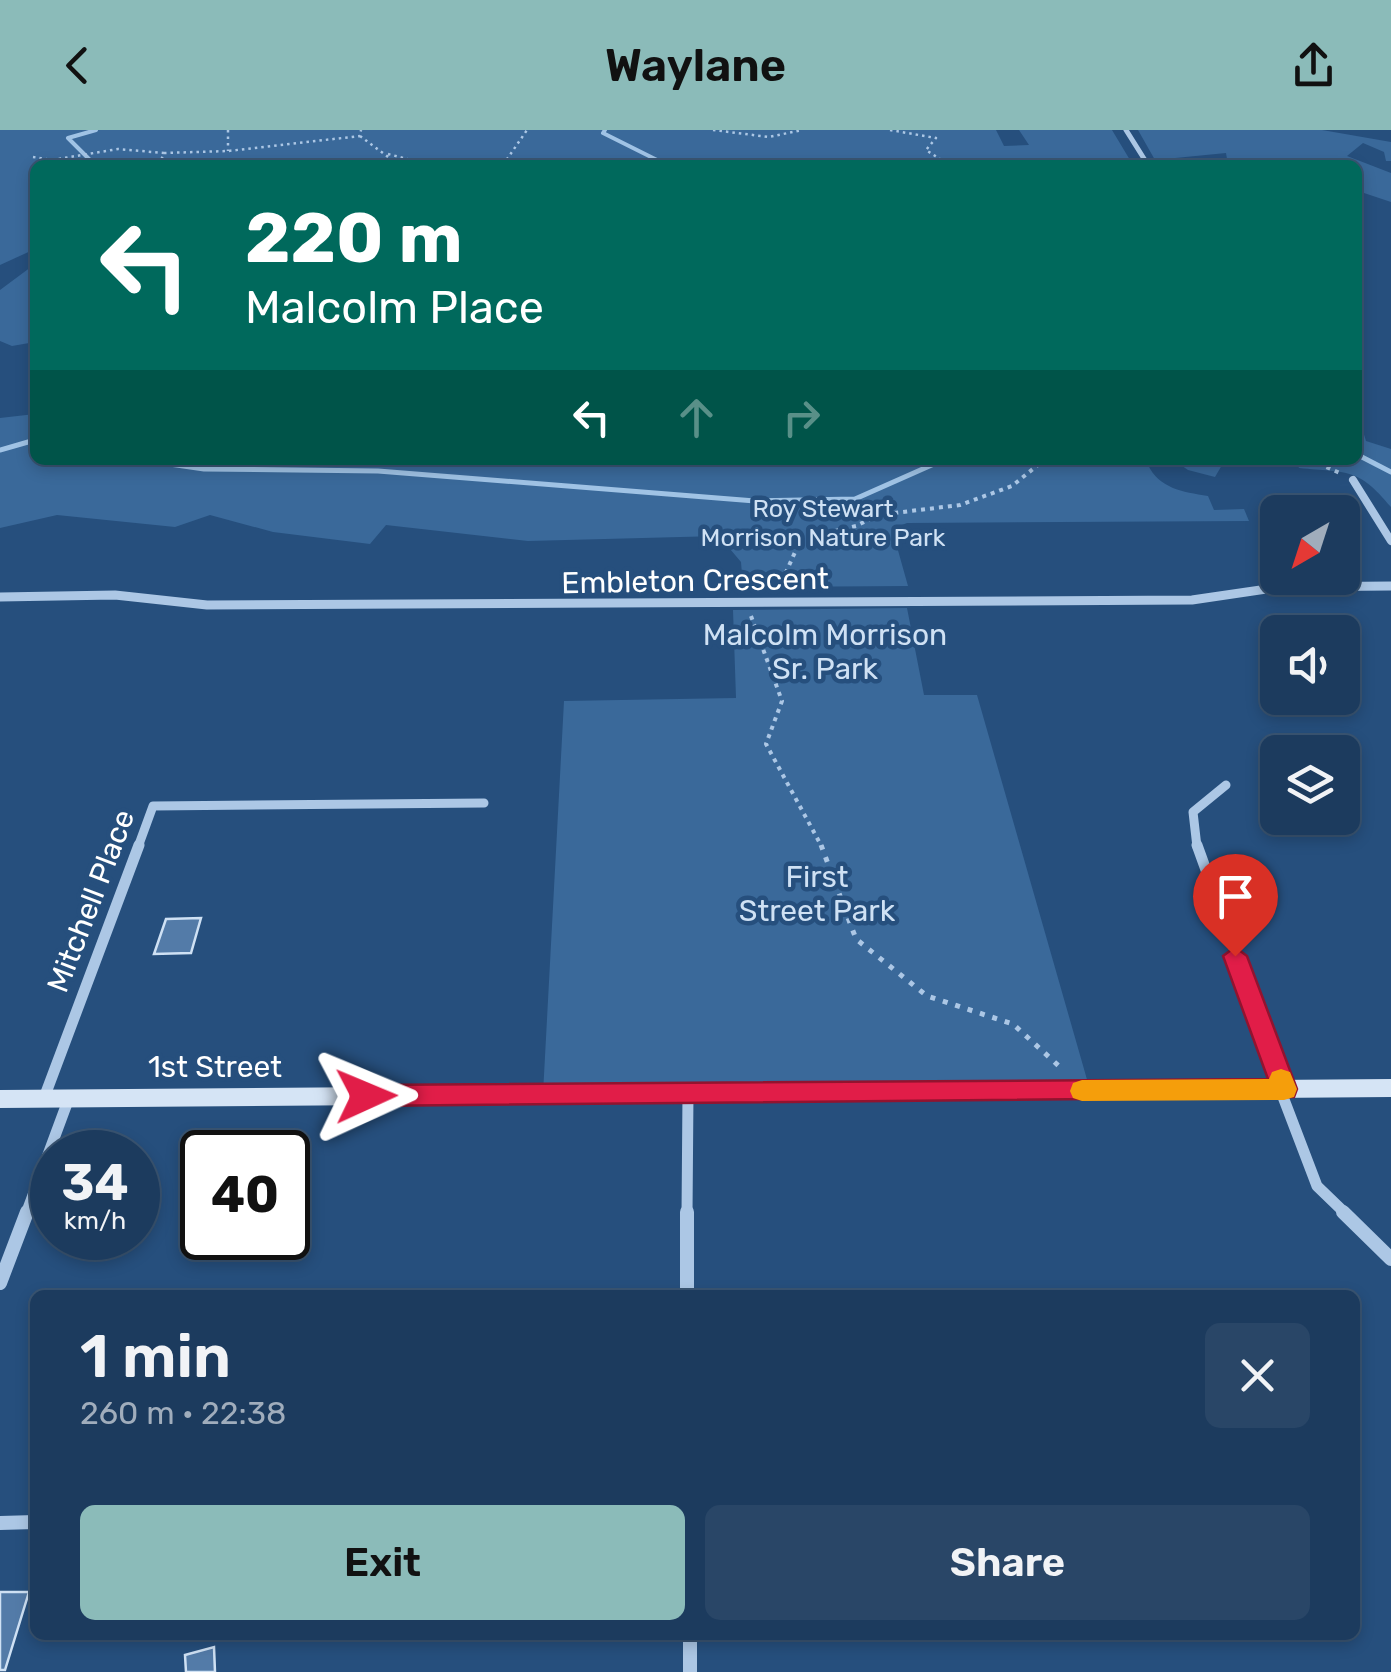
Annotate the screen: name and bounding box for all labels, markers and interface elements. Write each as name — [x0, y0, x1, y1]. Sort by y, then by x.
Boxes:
icon: back — [50, 38, 105, 93]
icon: share — [1286, 38, 1341, 93]
text: Waylane — [605, 39, 786, 92]
text: 220 m — [245, 197, 463, 280]
icon: left — [80, 200, 210, 330]
text: Malcolm Place — [245, 281, 544, 334]
icon: left — [564, 390, 619, 445]
icon: ahead — [669, 390, 724, 445]
icon: right — [774, 390, 829, 445]
park label: Roy Stewart Morrison Nature Park — [701, 494, 946, 552]
north arrow — [1260, 495, 1360, 595]
map controls — [1260, 495, 1360, 835]
street label: Embleton Crescent — [561, 561, 829, 601]
button: sound — [1260, 615, 1360, 715]
park label: Malcolm Morrison Sr. Park — [703, 617, 947, 687]
button: layers — [1260, 735, 1360, 835]
street label: Mitchell Place — [40, 805, 142, 997]
pin — [1193, 854, 1278, 957]
park label: First Street Park — [739, 859, 896, 929]
icon: arrive — [1208, 869, 1263, 924]
position arrow — [314, 1044, 418, 1148]
street label: 1st Street — [148, 1049, 282, 1085]
speed limit sign: 40 — [180, 1130, 310, 1260]
text: 34 — [61, 1153, 129, 1213]
text: km/h — [64, 1206, 126, 1235]
text: 1 min — [80, 1321, 231, 1392]
button: close — [1205, 1323, 1310, 1428]
text: 260 m · 22:38 — [80, 1394, 286, 1432]
button: Exit — [80, 1505, 685, 1620]
button: Share — [705, 1505, 1310, 1620]

